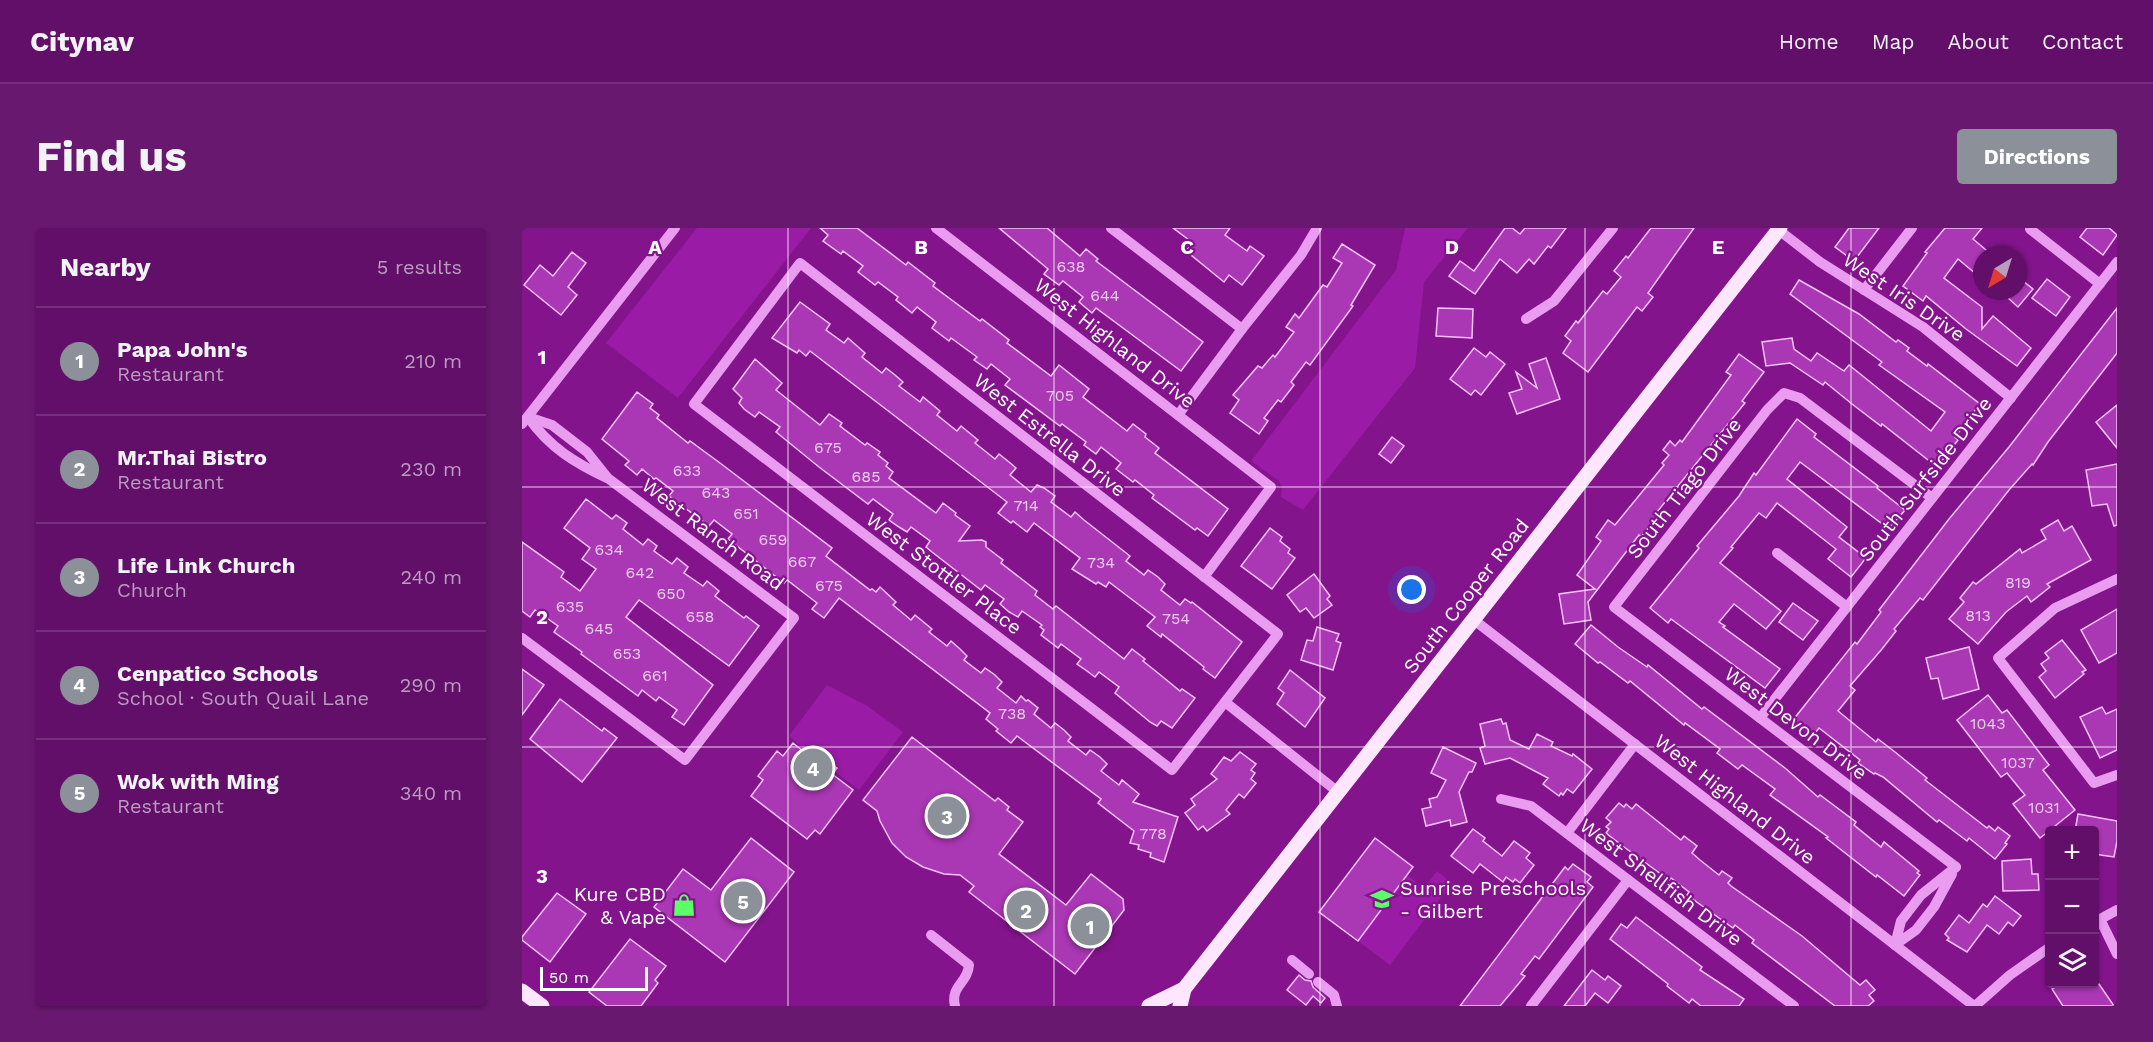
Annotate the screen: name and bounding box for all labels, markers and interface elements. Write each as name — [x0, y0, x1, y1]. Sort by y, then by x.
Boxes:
text: Citynav — [30, 25, 134, 58]
text: Home — [1779, 29, 1839, 54]
text: Map — [1872, 29, 1915, 54]
text: About — [1948, 29, 2009, 54]
text: Contact — [2042, 29, 2123, 54]
button: Directions — [1957, 129, 2117, 184]
text: Find us — [36, 132, 187, 181]
text: A — [648, 235, 662, 259]
text: B — [914, 235, 928, 259]
text: C — [1180, 235, 1194, 259]
text: D — [1445, 235, 1459, 259]
text: E — [1712, 235, 1724, 259]
north arrow — [1973, 246, 2027, 300]
street label: West Iris Drive — [1838, 247, 1970, 347]
text: Nearby — [60, 252, 151, 282]
text: 5 results — [377, 255, 462, 279]
house number: 638 — [1057, 257, 1085, 276]
street label: West Highland Drive — [1030, 273, 1200, 413]
house number: 644 — [1090, 286, 1120, 305]
text: Papa John's — [117, 337, 248, 362]
text: 1 — [538, 345, 546, 369]
text: 1 — [75, 349, 84, 373]
text: 210 m — [404, 349, 462, 373]
text: Restaurant — [117, 362, 224, 386]
street label: West Estrella Drive — [969, 368, 1131, 502]
house number: 705 — [1046, 386, 1074, 405]
street label: South Surfside Drive — [1853, 392, 1997, 566]
street label: South Tiago Drive — [1622, 413, 1746, 563]
house number: 675 — [814, 438, 842, 457]
text: Mr.Thai Bistro — [117, 445, 267, 470]
text: 2 — [74, 457, 85, 481]
text: 230 m — [400, 457, 462, 481]
house number: 633 — [673, 461, 701, 480]
house number: 685 — [852, 467, 880, 486]
text: Restaurant — [117, 470, 224, 494]
street label: West Ranch Road — [637, 473, 789, 595]
house number: 643 — [702, 483, 730, 502]
house number: 714 — [1014, 496, 1039, 515]
house number: 651 — [733, 504, 759, 523]
street label: West Stottler Place — [861, 507, 1027, 639]
street label: South Cooper Road — [1398, 514, 1534, 678]
house number: 659 — [759, 530, 787, 549]
house number: 634 — [595, 540, 624, 559]
house number: 667 — [788, 552, 816, 571]
text: Life Link Church — [117, 553, 295, 578]
house number: 734 — [1087, 553, 1115, 572]
house number: 642 — [626, 563, 654, 582]
text: 3 — [74, 565, 85, 589]
text: 240 m — [400, 565, 462, 589]
house number: 819 — [2005, 573, 2031, 592]
your location — [1397, 575, 1426, 604]
house number: 675 — [815, 576, 843, 595]
text: Church — [117, 578, 187, 602]
house number: 650 — [657, 584, 686, 603]
house number: 635 — [556, 597, 584, 616]
text: 2 — [536, 605, 548, 629]
house number: 813 — [1965, 606, 1991, 625]
house number: 658 — [686, 607, 714, 626]
house number: 754 — [1162, 609, 1190, 628]
house number: 645 — [585, 619, 613, 638]
house number: 653 — [613, 644, 641, 663]
text: Cenpatico Schools — [117, 661, 318, 686]
street label: West Devon Drive — [1720, 661, 1872, 785]
house number: 661 — [642, 666, 668, 685]
text: 4 — [73, 673, 86, 697]
text: 290 m — [400, 673, 462, 697]
text: School · South Quail Lane — [117, 686, 369, 710]
house number: 738 — [998, 704, 1026, 723]
house number: 1043 — [1970, 714, 2006, 733]
street label: West Highland Drive — [1650, 729, 1820, 869]
pin: 4 — [794, 746, 832, 790]
house number: 1037 — [2001, 753, 2035, 772]
text: Wok with Ming — [117, 769, 279, 794]
text: 5 — [74, 781, 85, 805]
text: 340 m — [400, 781, 462, 805]
text: Restaurant — [117, 794, 224, 818]
pin: 3 — [928, 794, 966, 838]
house number: 1031 — [2028, 798, 2060, 817]
street label: West Shellfish Drive — [1575, 813, 1747, 951]
house number: 778 — [1139, 824, 1167, 843]
map controls — [2045, 826, 2099, 988]
button: + — [2045, 826, 2099, 880]
text: 3 — [536, 864, 548, 888]
place label: Sunrise Preschools - Gilbert — [1400, 876, 1586, 923]
pin: 5 — [724, 878, 762, 924]
button: − — [2045, 880, 2099, 934]
place label: Kure CBD & Vape — [574, 882, 666, 929]
school or university icon: Sunrise Preschools - Gilbert — [1369, 886, 1395, 912]
pin: 2 — [1006, 888, 1046, 932]
shop icon: Kure CBD & Vape — [671, 892, 697, 918]
pin: 1 — [1070, 904, 1110, 948]
button: layers — [2045, 934, 2099, 988]
scale bar — [540, 964, 648, 992]
text: 50 m — [549, 968, 589, 987]

